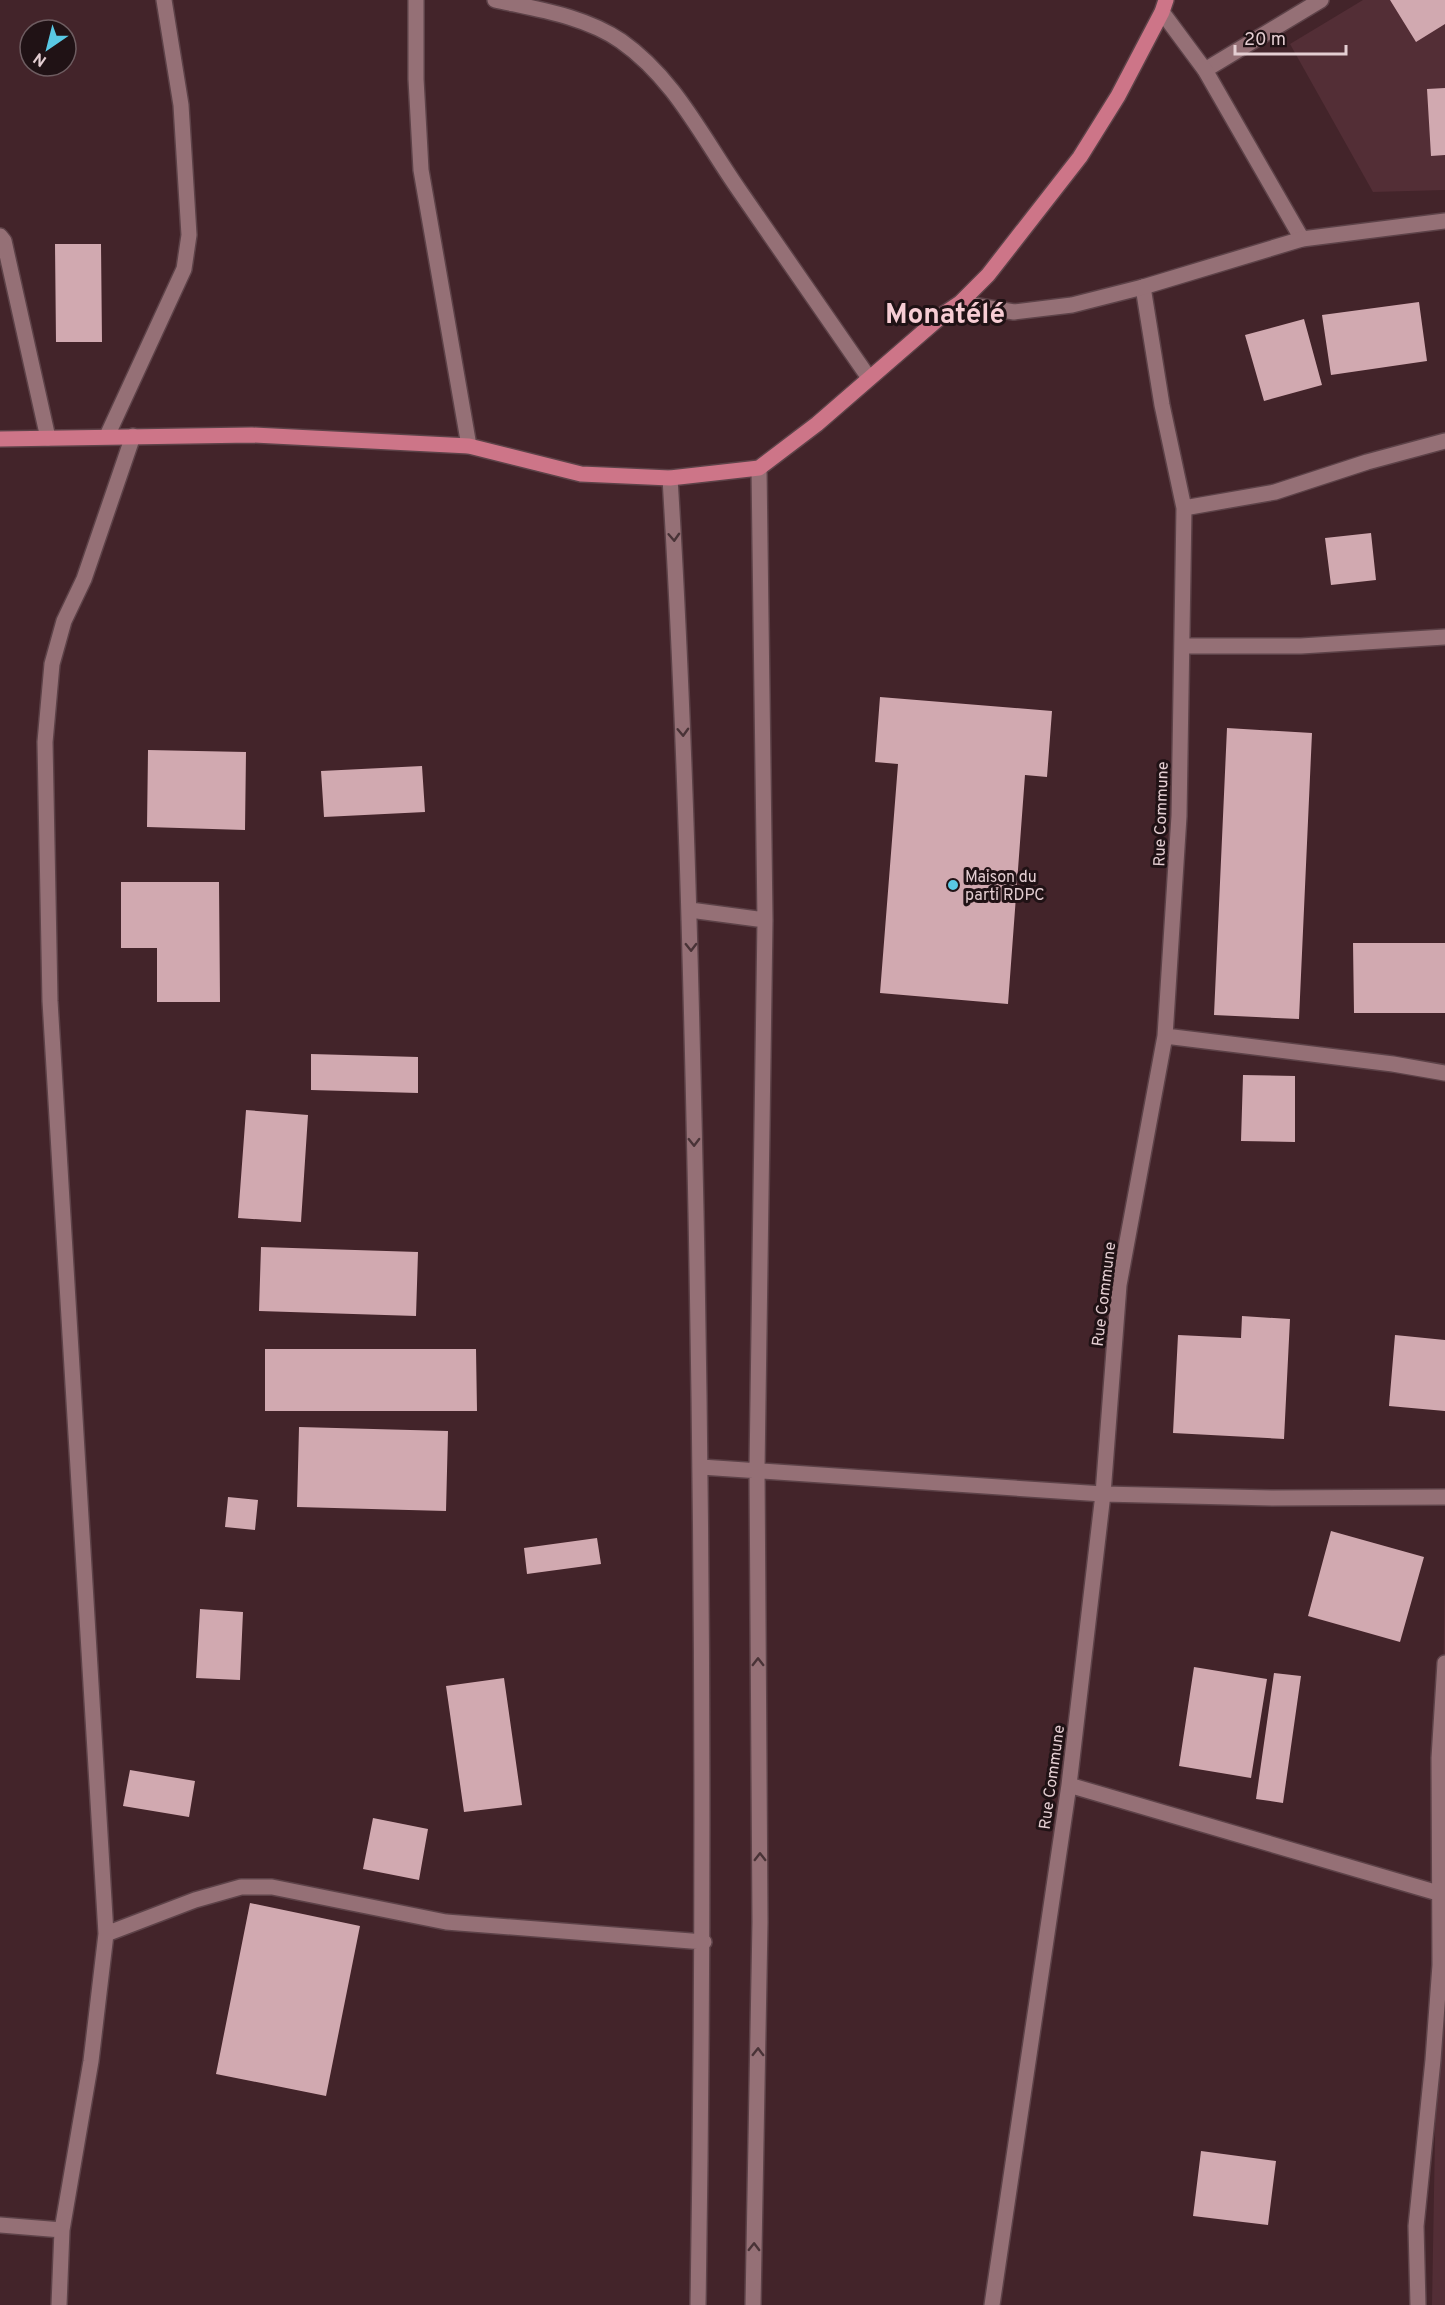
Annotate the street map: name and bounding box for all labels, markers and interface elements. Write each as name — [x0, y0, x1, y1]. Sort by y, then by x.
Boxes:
north arrow — [18, 18, 78, 78]
scale bar — [1235, 18, 1346, 56]
text: 20 m — [1244, 29, 1286, 52]
text: N — [30, 47, 51, 70]
district label: Monatélé — [885, 298, 1005, 334]
one-way arrow — [667, 532, 680, 541]
one-way arrow — [676, 727, 689, 736]
street label: Rue Commune — [1150, 761, 1174, 867]
place label: Maison du parti RDPC — [965, 868, 1045, 906]
marker: Maison du parti RDPC — [946, 878, 960, 892]
one-way arrow — [684, 943, 697, 952]
one-way arrow — [688, 1138, 701, 1147]
street label: Rue Commune — [1089, 1241, 1121, 1348]
one-way arrow — [752, 1657, 764, 1666]
street label: Rue Commune — [1036, 1724, 1070, 1831]
one-way arrow — [753, 1852, 766, 1861]
one-way arrow — [752, 2047, 764, 2056]
one-way arrow — [748, 2242, 761, 2251]

